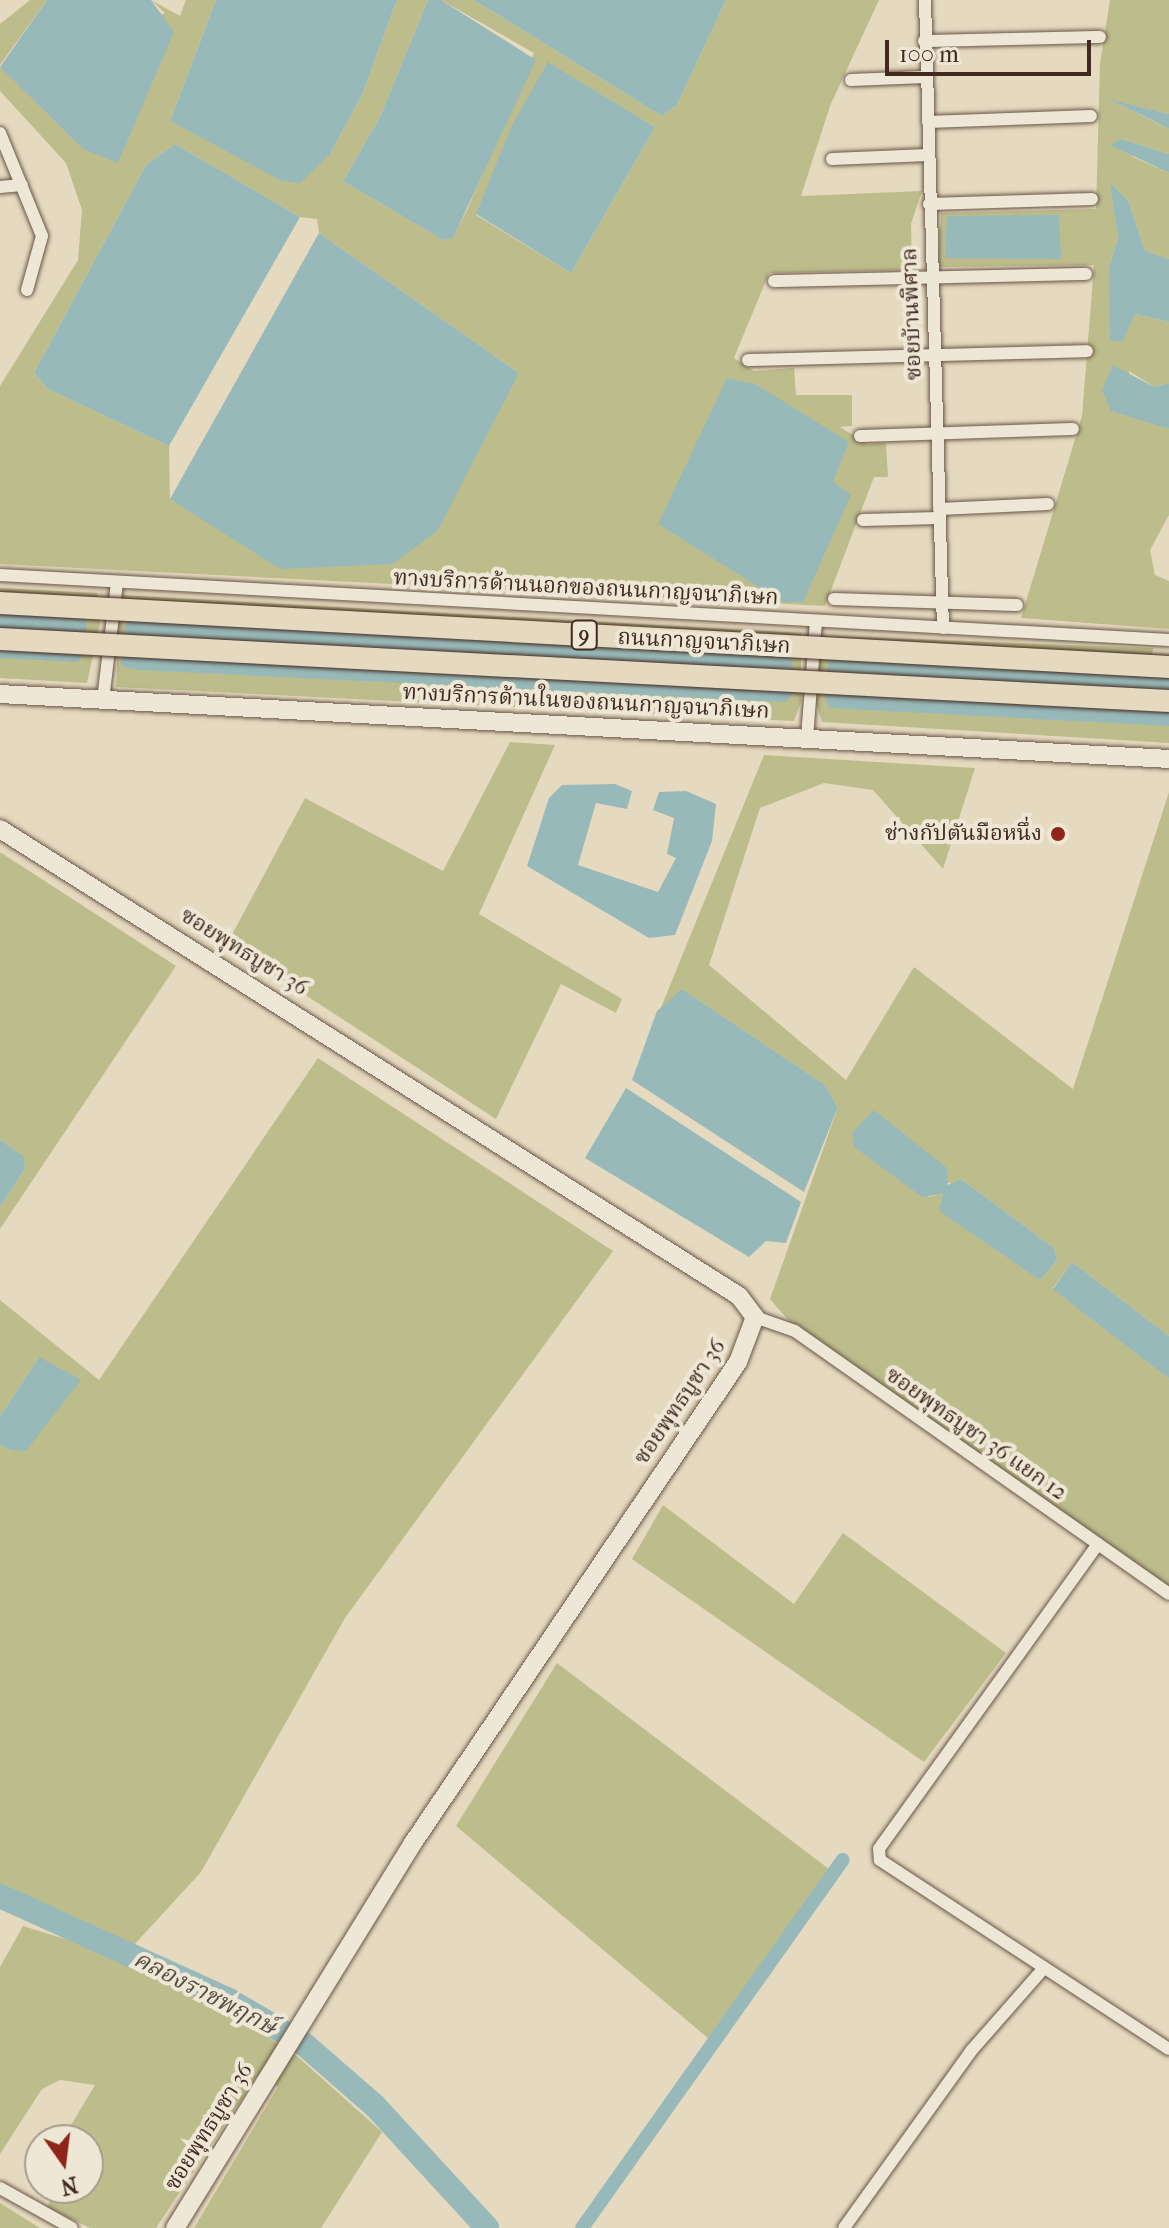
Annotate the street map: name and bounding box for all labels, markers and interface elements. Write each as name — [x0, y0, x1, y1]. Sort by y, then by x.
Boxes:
scale bar — [889, 24, 1095, 74]
text: 100 m — [899, 40, 959, 68]
street label: ซอยบ้านพิศาล — [896, 247, 928, 381]
street label: ทางบริการด้านนอกของถนนกาญจนาภิเษก — [393, 565, 779, 611]
road number: 9 — [570, 619, 598, 651]
street label: ถนนกาญจนาภิเษก — [617, 624, 791, 660]
street label: ทางบริการด้านในของถนนกาญจนาภิเษก — [402, 679, 770, 725]
place label: ช่างกัปตันมือหนึ่ง — [885, 821, 1042, 847]
marker: ช่างกัปตันมือหนึ่ง — [1049, 825, 1067, 843]
street label: ซอยพุทธบูชา 36 — [176, 902, 312, 1002]
street label: ซอยพุทธบูชา 36 — [629, 1334, 731, 1470]
street label: ซอยพุทธบูชา 36 แยก 12 — [881, 1362, 1071, 1506]
water label: คลองราชพฤกษ์ — [129, 1945, 281, 2041]
street label: ซอยพุทธบูชา 36 — [159, 2059, 259, 2195]
north arrow — [24, 2124, 104, 2204]
text: N — [58, 2171, 81, 2200]

